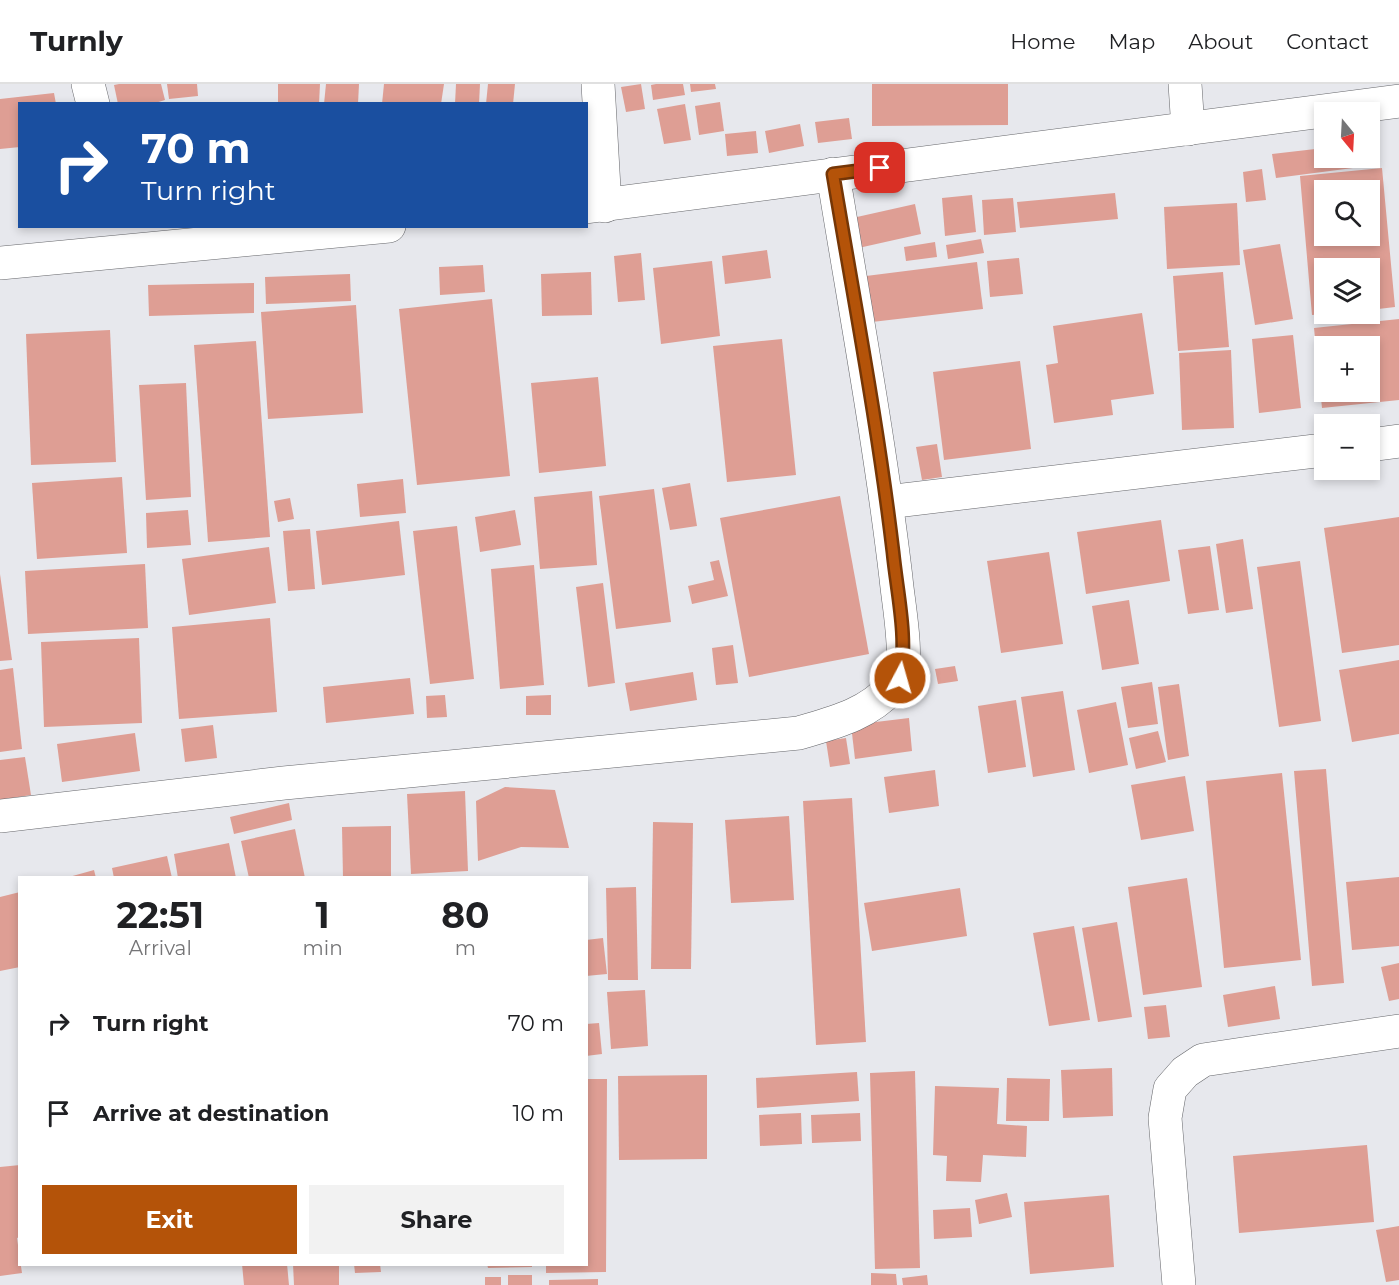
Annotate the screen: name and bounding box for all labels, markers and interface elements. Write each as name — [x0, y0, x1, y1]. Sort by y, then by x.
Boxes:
text: Turnly — [30, 24, 123, 58]
text: Home — [1010, 29, 1075, 54]
text: Map — [1108, 29, 1155, 54]
text: About — [1188, 29, 1253, 54]
text: Contact — [1286, 29, 1369, 54]
north arrow — [1314, 102, 1380, 168]
map controls — [1314, 102, 1380, 480]
text: 70 m — [141, 122, 251, 174]
icon: right — [42, 126, 120, 204]
pin — [854, 142, 905, 193]
icon: arrive — [863, 151, 896, 184]
text: Turn right — [141, 174, 276, 207]
button: search — [1314, 180, 1380, 246]
button: layers — [1314, 258, 1380, 324]
button: + — [1314, 336, 1380, 402]
button: − — [1314, 414, 1380, 480]
position arrow — [868, 646, 932, 710]
text: 22:51 — [117, 893, 204, 937]
text: 1 — [316, 893, 330, 937]
text: 80 — [441, 893, 489, 937]
text: Arrival — [129, 936, 192, 960]
text: min — [303, 936, 343, 960]
text: m — [455, 936, 476, 960]
icon: right — [42, 1007, 75, 1040]
text: Turn right — [93, 1010, 208, 1037]
text: 70 m — [508, 1010, 564, 1037]
icon: arrive — [42, 1097, 75, 1130]
text: Arrive at destination — [93, 1100, 329, 1127]
text: 10 m — [512, 1100, 564, 1127]
button: Exit — [42, 1185, 297, 1254]
button: Share — [309, 1185, 564, 1254]

